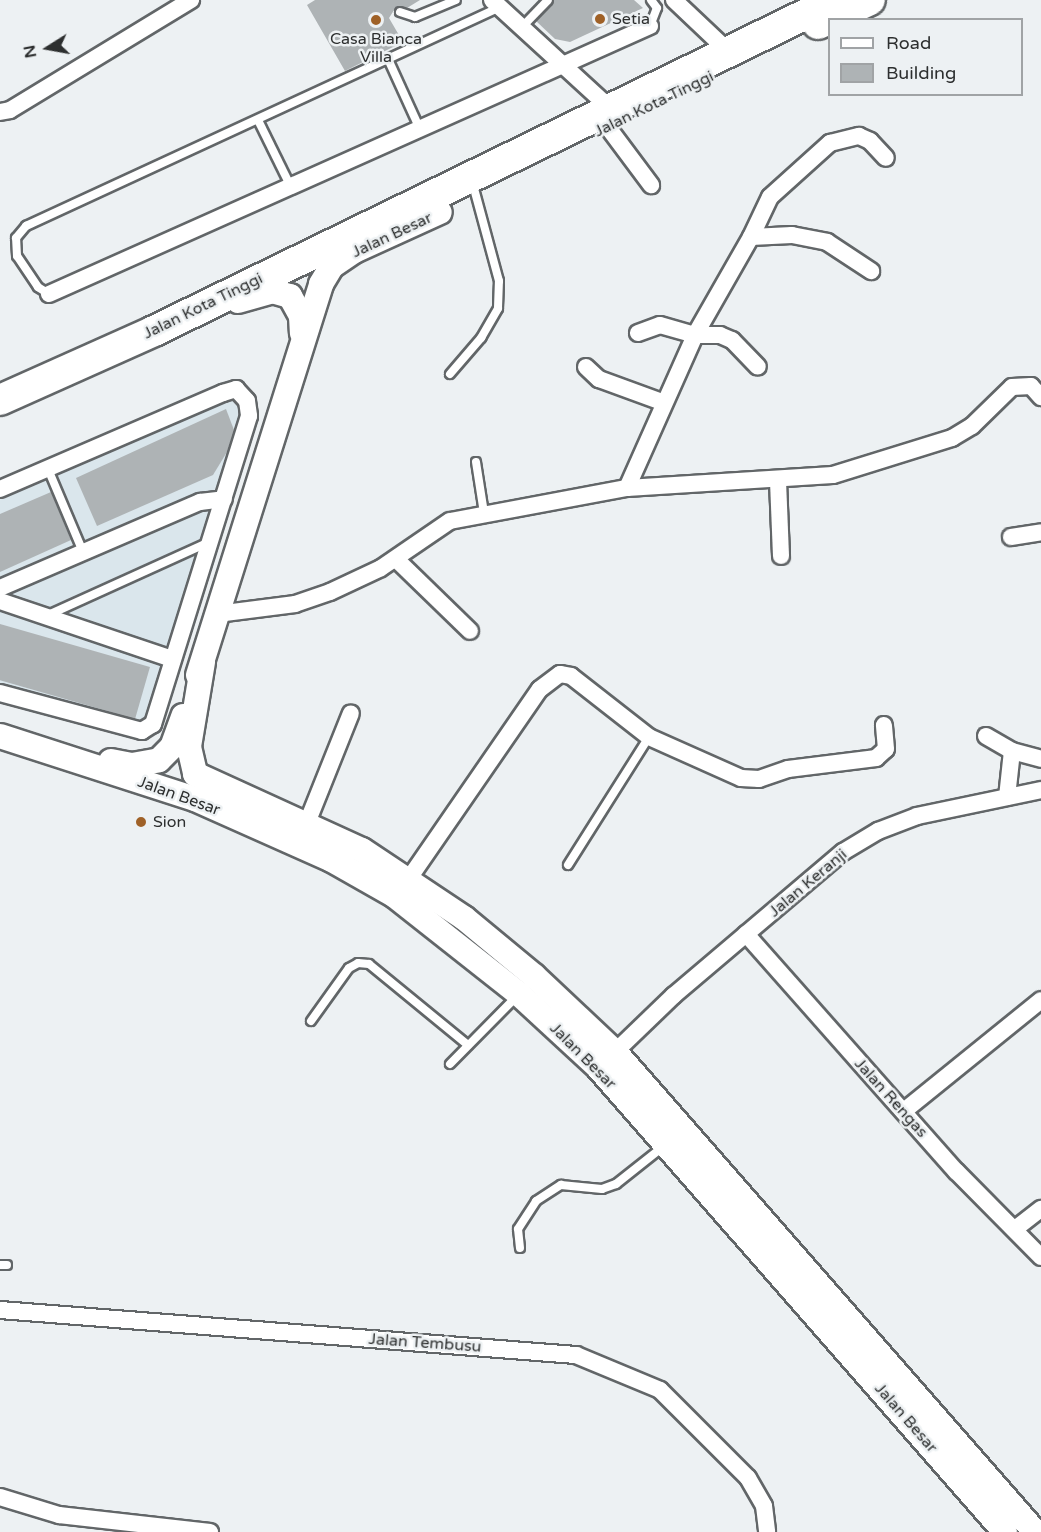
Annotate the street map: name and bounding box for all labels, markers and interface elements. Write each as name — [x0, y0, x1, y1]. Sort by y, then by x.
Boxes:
place label: Setia — [612, 9, 650, 29]
marker: Setia — [593, 12, 607, 26]
marker: Casa Bianca Villa — [369, 13, 383, 27]
north arrow — [18, 18, 78, 78]
legend — [828, 18, 1023, 96]
place label: Casa Bianca Villa — [330, 29, 422, 67]
text: Road — [886, 32, 931, 54]
text: N — [19, 43, 41, 60]
text: Building — [886, 62, 956, 84]
street label: Jalan Kota Tinggi — [591, 67, 717, 141]
street label: Jalan Besar — [349, 208, 435, 262]
street label: Jalan Kota Tinggi — [140, 269, 266, 343]
street label: Jalan Besar — [135, 772, 223, 820]
place label: Sion — [153, 812, 186, 832]
marker: Sion — [134, 815, 148, 829]
street label: Jalan Keranji — [765, 845, 851, 921]
street label: Jalan Besar — [546, 1019, 620, 1093]
street label: Jalan Rengas — [850, 1054, 932, 1142]
street label: Jalan Tembusu — [368, 1329, 482, 1357]
street label: Jalan Besar — [870, 1379, 942, 1457]

